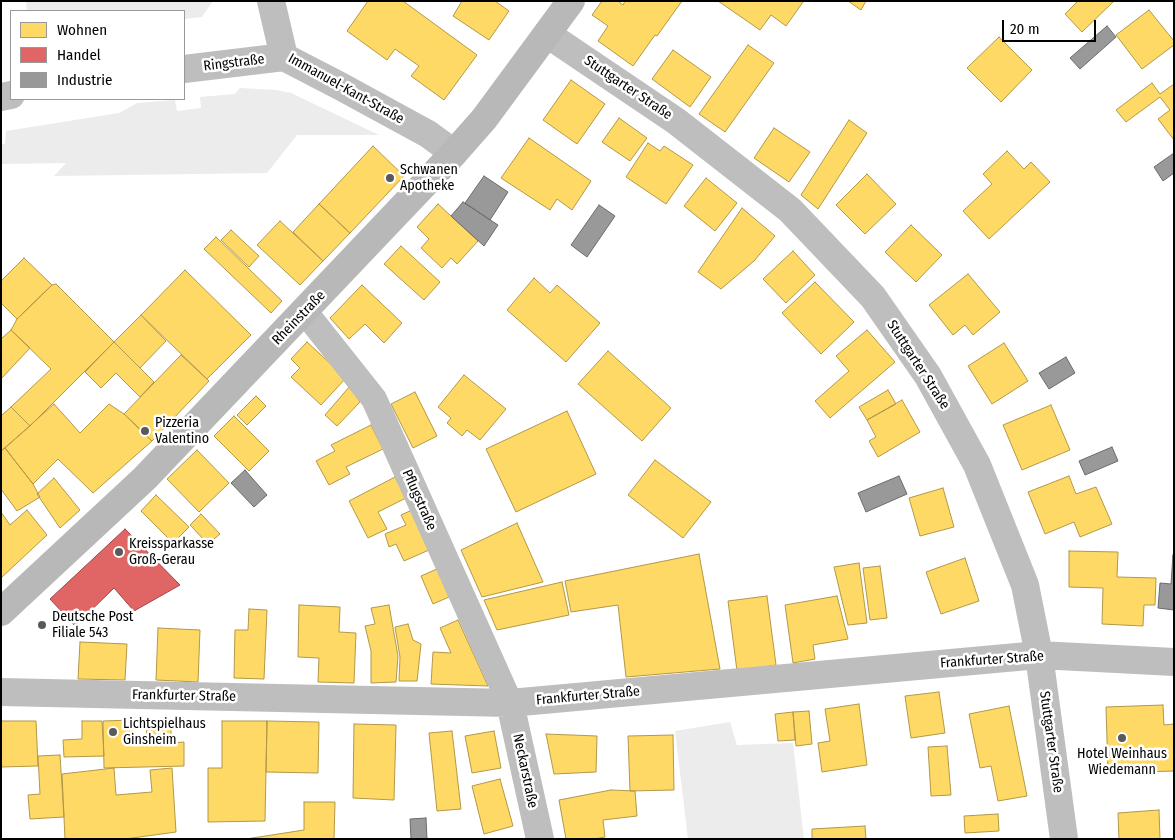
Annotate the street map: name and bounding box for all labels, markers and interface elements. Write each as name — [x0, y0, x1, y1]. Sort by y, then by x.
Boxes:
legend — [10, 10, 185, 100]
scale bar — [1005, 10, 1099, 42]
text: 20 m — [1010, 20, 1040, 38]
text: Wohnen — [57, 21, 107, 39]
text: Handel — [57, 46, 101, 64]
street label: Immanuel-Kant-Straße — [285, 50, 407, 128]
street label: Ringstraße — [203, 51, 265, 75]
street label: Stuttgarter Straße — [581, 52, 675, 124]
text: Industrie — [57, 71, 112, 89]
place label: Schwanen Apotheke — [400, 162, 458, 194]
marker: Schwanen Apotheke — [384, 172, 396, 184]
street label: Rheinstraße — [269, 287, 329, 349]
street label: Stuttgarter Straße — [883, 317, 953, 413]
place label: Pizzeria Valentino — [155, 415, 209, 448]
marker: Pizzeria Valentino — [139, 425, 151, 437]
street label: Pflugstraße — [398, 467, 440, 533]
place label: Kreissparkasse Groß-Gerau — [129, 536, 214, 568]
marker: Kreissparkasse Groß-Gerau — [113, 546, 125, 558]
place label: Deutsche Post Filiale 543 — [52, 609, 133, 642]
marker: Deutsche Post Filiale 543 — [36, 619, 48, 631]
street label: Frankfurter Straße — [940, 648, 1044, 672]
street label: Frankfurter Straße — [535, 683, 641, 709]
street label: Frankfurter Straße — [132, 687, 236, 705]
street label: Stuttgarter Straße — [1036, 690, 1066, 794]
place label: Lichtspielhaus Ginsheim — [123, 716, 206, 749]
marker: Lichtspielhaus Ginsheim — [107, 726, 119, 738]
street label: Neckarstraße — [509, 732, 541, 810]
marker: Hotel Weinhaus Wiedemann — [1116, 732, 1128, 744]
place label: Hotel Weinhaus Wiedemann — [1077, 746, 1167, 779]

